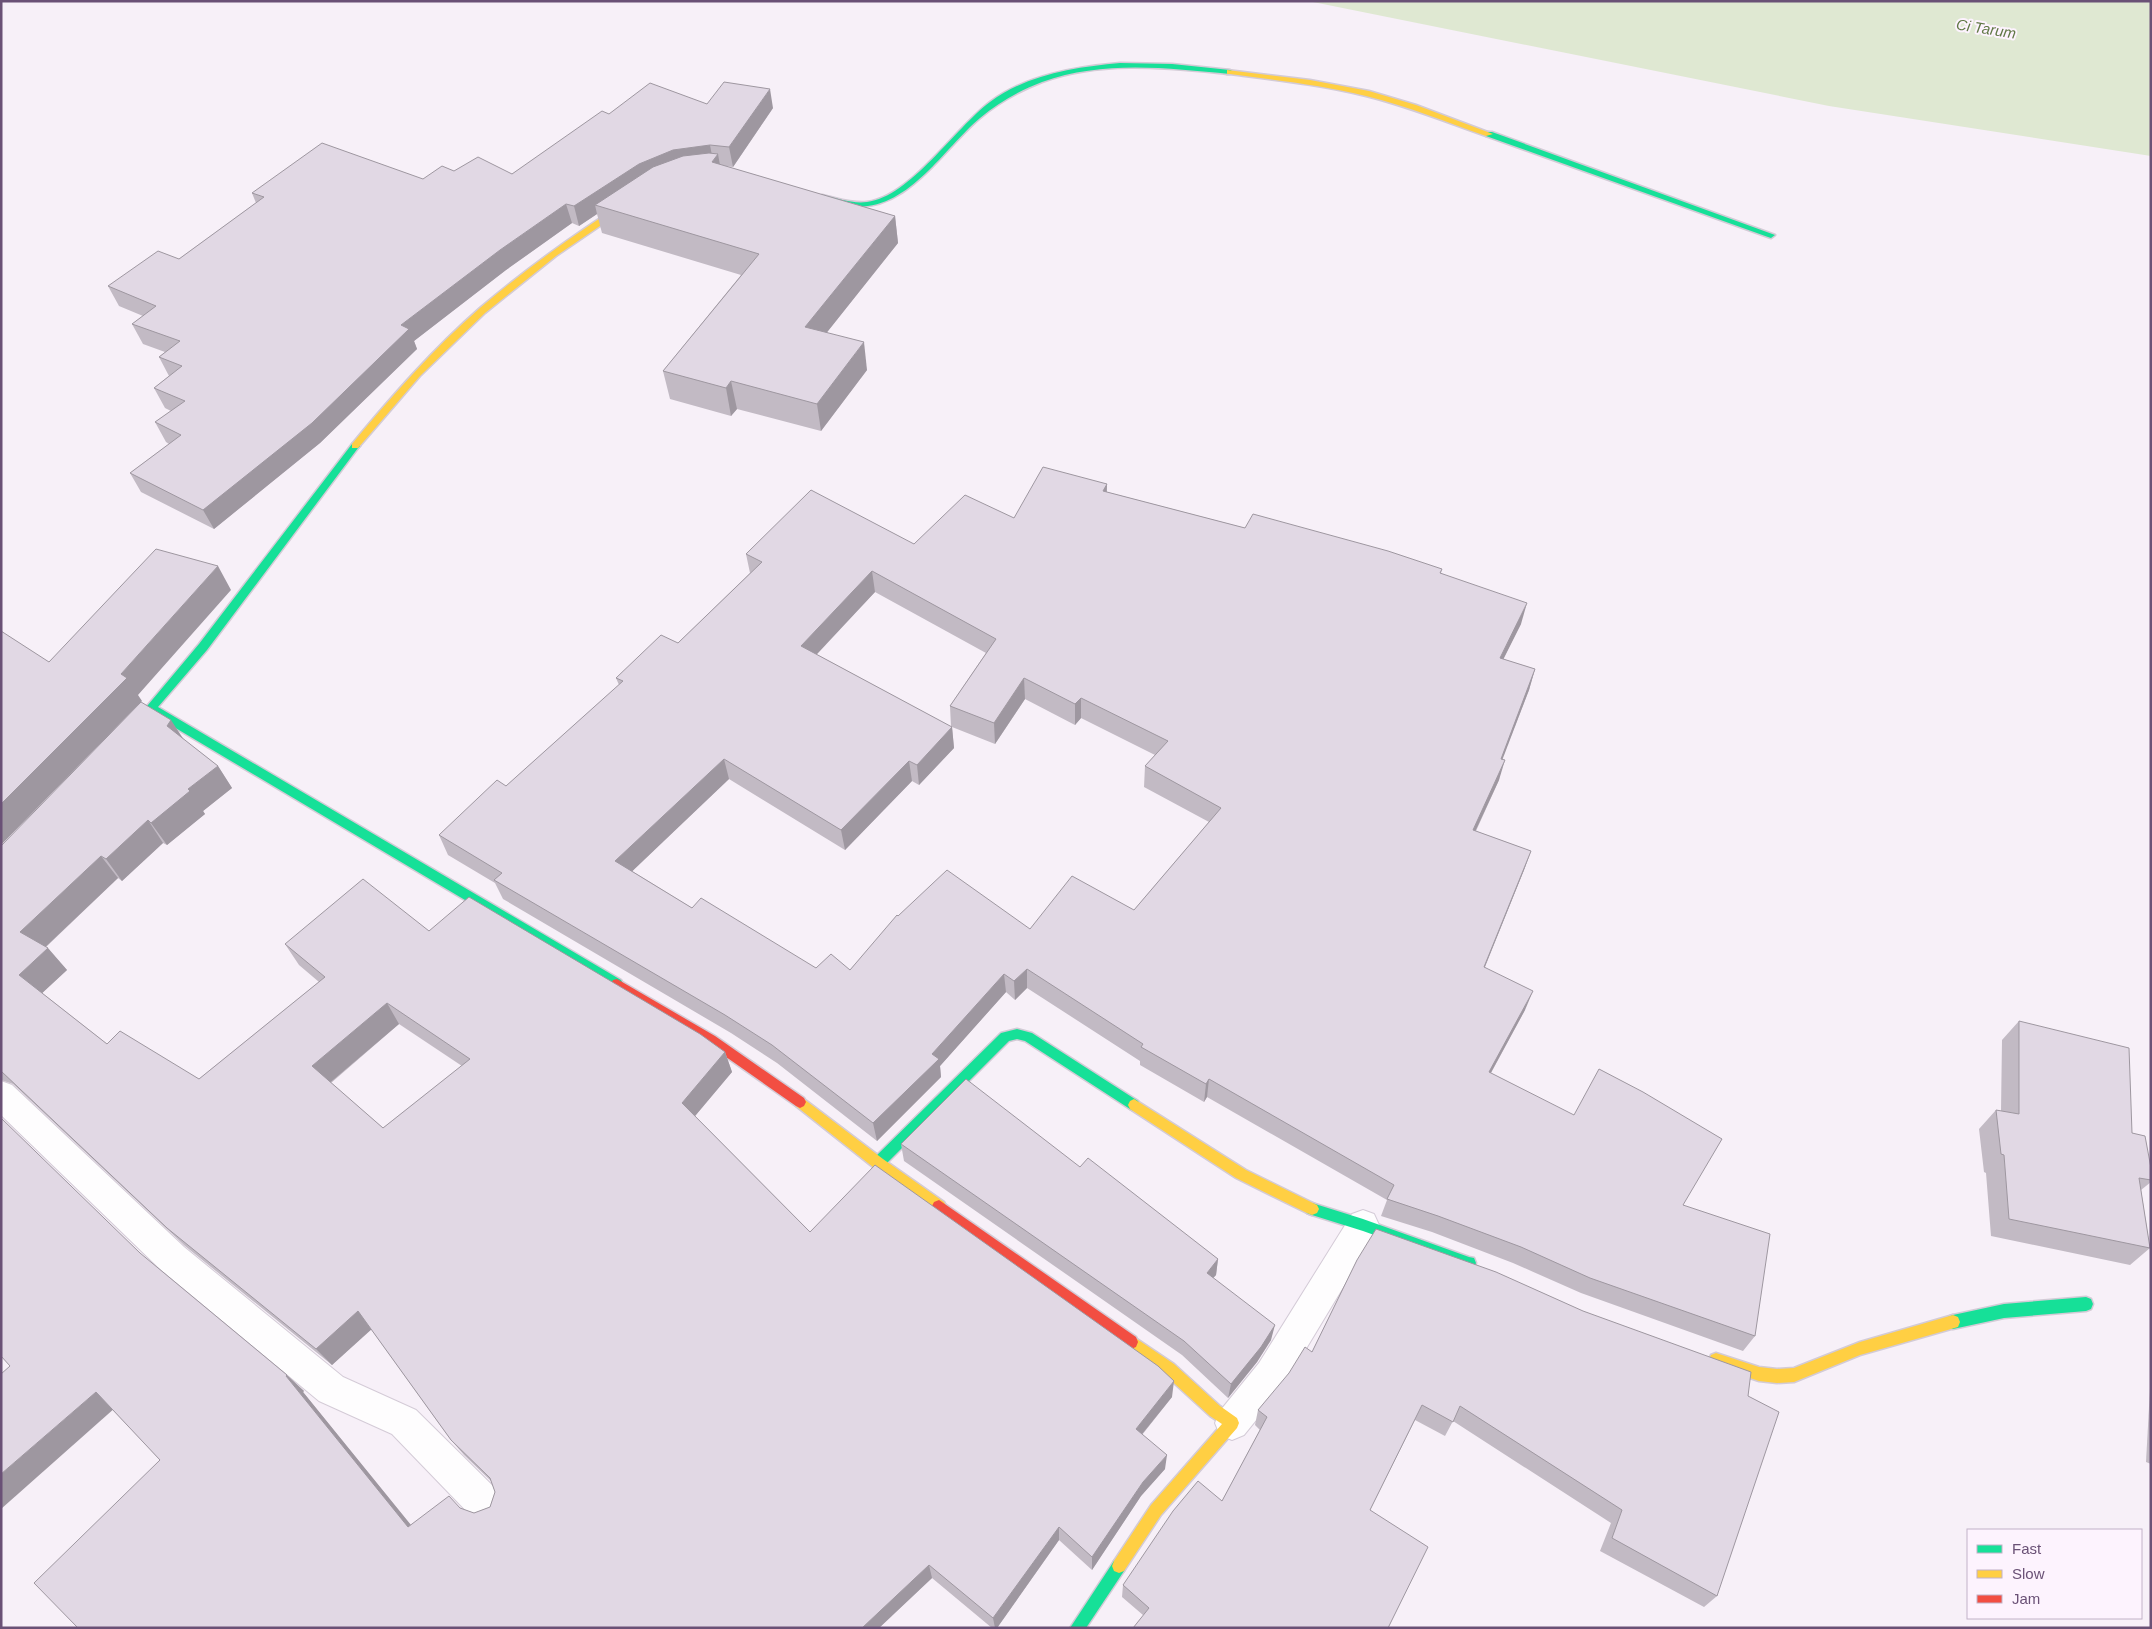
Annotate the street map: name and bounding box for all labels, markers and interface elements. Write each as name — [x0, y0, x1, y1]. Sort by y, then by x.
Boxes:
water label: Ci Tarum — [1955, 15, 2017, 42]
legend — [1967, 1529, 2142, 1619]
text: Fast — [2012, 1540, 2042, 1557]
text: Slow — [2012, 1565, 2045, 1582]
text: Jam — [2012, 1590, 2040, 1607]

